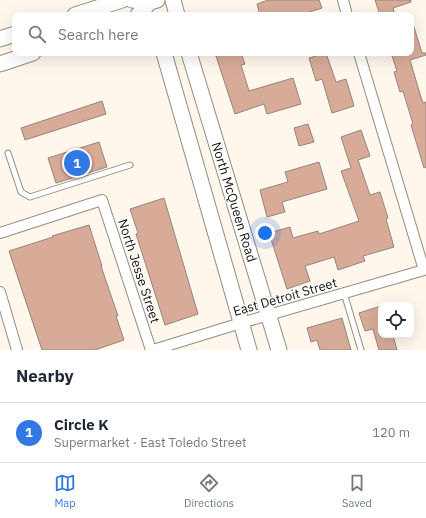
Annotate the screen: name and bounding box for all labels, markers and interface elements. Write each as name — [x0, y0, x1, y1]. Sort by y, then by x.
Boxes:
search box — [12, 12, 414, 56]
icon: search — [26, 23, 48, 45]
text: Search here — [58, 25, 138, 44]
street label: North McQueen Road — [208, 140, 260, 264]
pin: 1 — [64, 148, 90, 178]
street label: North Jesse Street — [114, 217, 164, 325]
your location — [255, 223, 275, 243]
street label: East Detroit Street — [231, 274, 339, 320]
map controls — [378, 302, 414, 338]
button: locate — [378, 302, 414, 338]
text: Nearby — [16, 365, 74, 387]
text: Circle K — [54, 415, 109, 434]
text: 1 — [25, 424, 33, 441]
text: 120 m — [372, 424, 410, 441]
text: Supermarket · East Toledo Street — [54, 434, 247, 451]
tab: Map — [54, 472, 76, 510]
tab: Directions — [184, 472, 234, 510]
tab: Saved — [342, 472, 372, 510]

